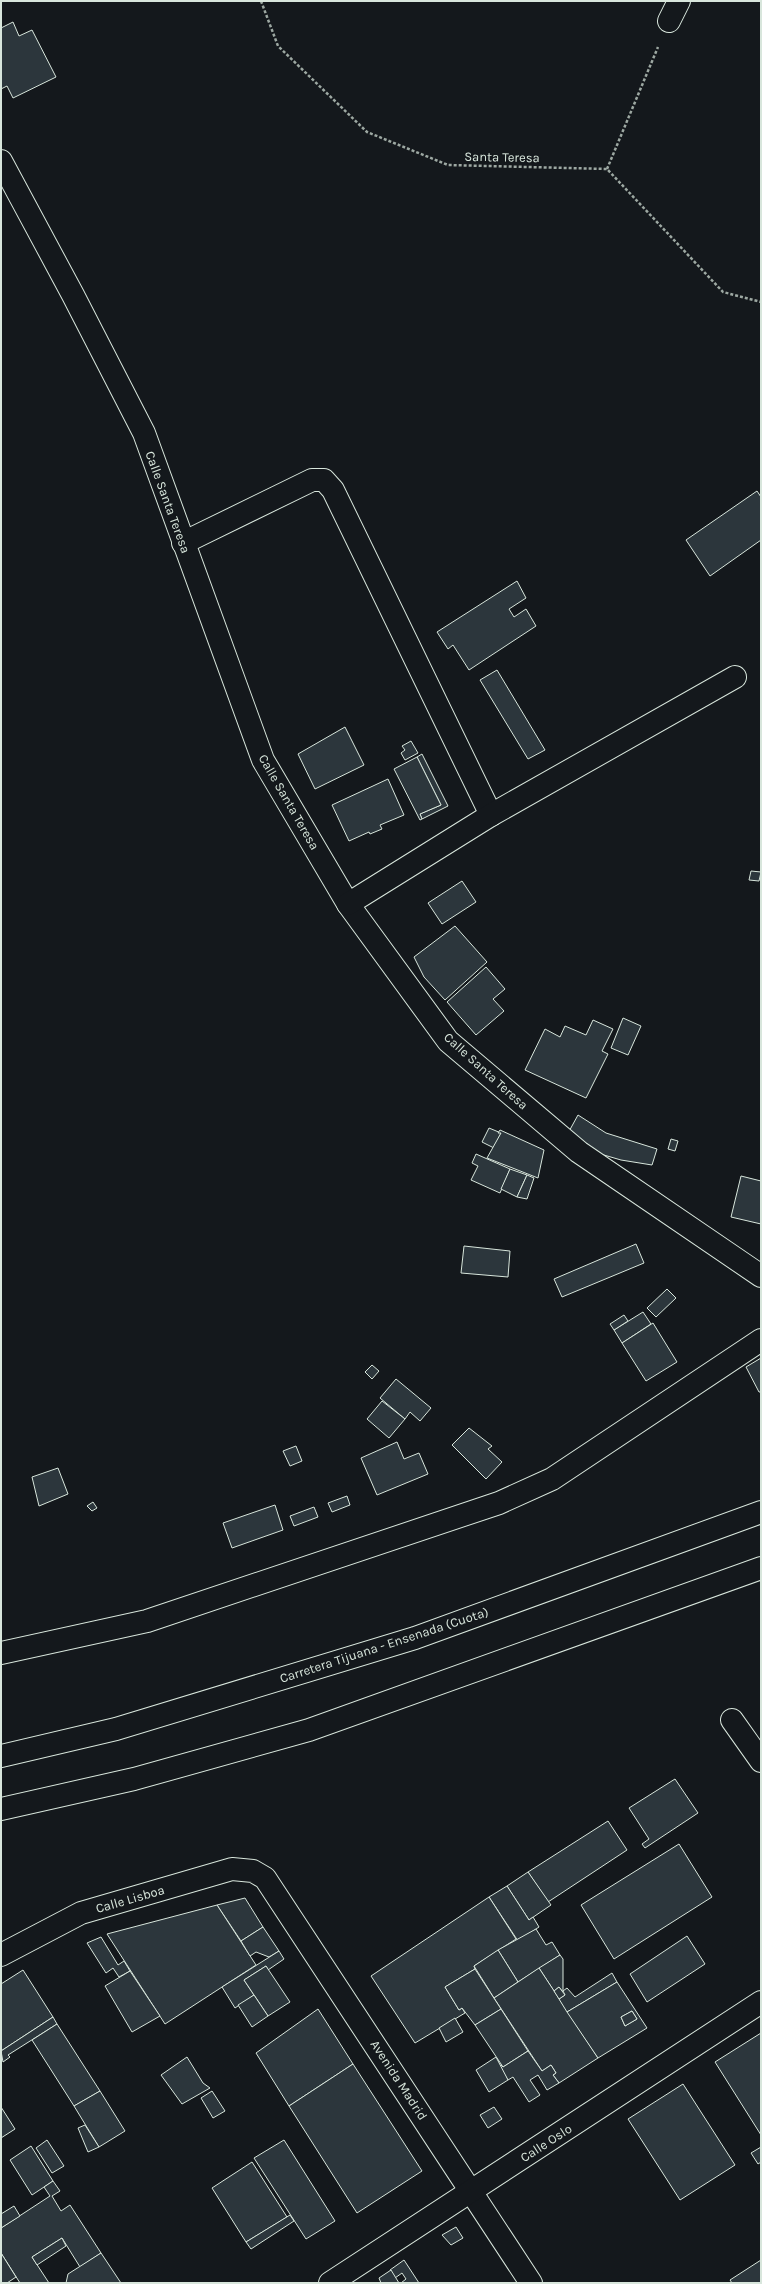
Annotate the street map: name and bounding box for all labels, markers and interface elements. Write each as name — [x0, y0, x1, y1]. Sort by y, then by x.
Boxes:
street label: Santa Teresa — [464, 149, 540, 165]
street label: Calle Santa Teresa — [143, 449, 193, 555]
street label: Calle Santa Teresa — [256, 752, 322, 852]
street label: Calle Santa Teresa — [441, 1029, 531, 1113]
street label: Carretera Tijuana - Ensenada (Cuota) — [278, 1604, 490, 1686]
street label: Calle Lisboa — [94, 1882, 166, 1916]
street label: Avenida Madrid — [368, 2037, 430, 2123]
street label: Calle Oslo — [518, 2121, 574, 2165]

